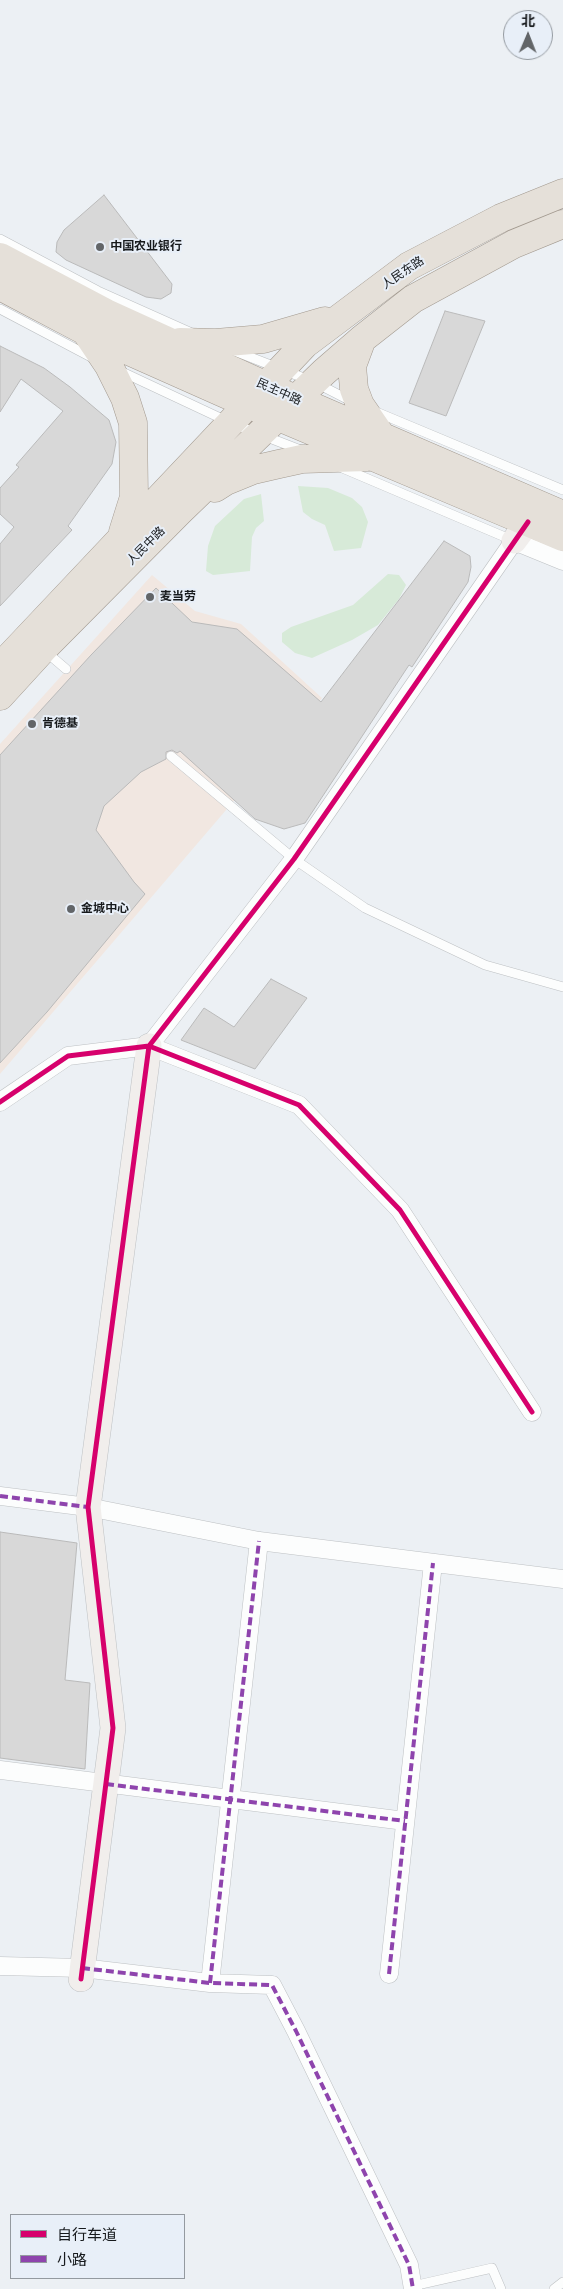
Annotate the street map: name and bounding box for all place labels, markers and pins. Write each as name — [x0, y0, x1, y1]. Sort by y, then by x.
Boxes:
place label: 中国农业银行 — [110, 240, 182, 254]
marker: 中国农业银行 — [94, 241, 106, 253]
place label: 麦当劳 — [160, 590, 196, 604]
marker: 麦当劳 — [144, 591, 156, 603]
place label: 肯德基 — [42, 717, 78, 731]
marker: 肯德基 — [26, 718, 38, 730]
place label: 金城中心 — [81, 902, 129, 916]
marker: 金城中心 — [65, 903, 77, 915]

